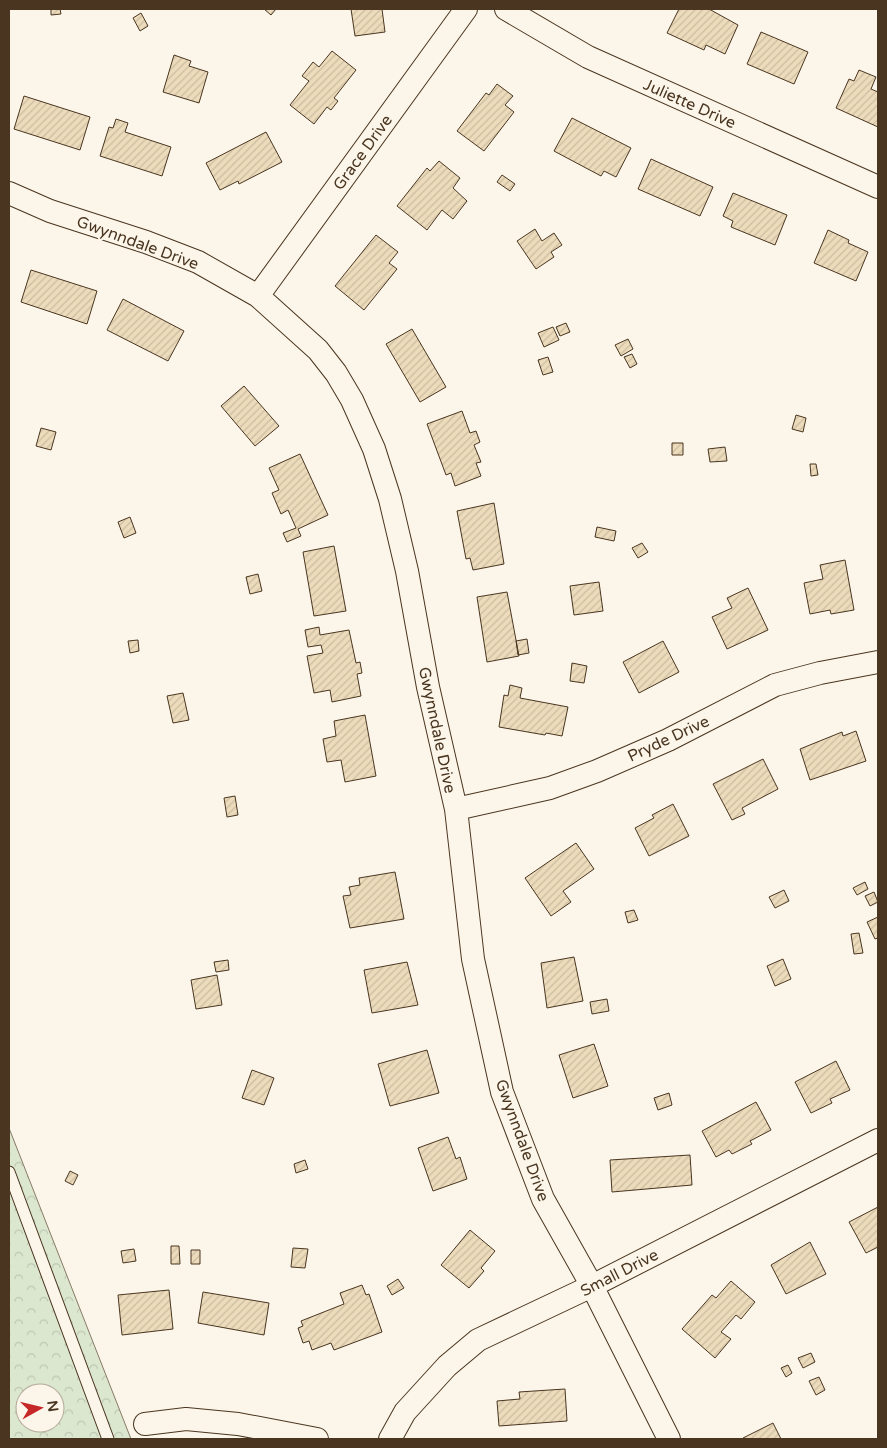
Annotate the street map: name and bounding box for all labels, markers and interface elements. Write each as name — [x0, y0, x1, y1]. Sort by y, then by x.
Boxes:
street label: Juliette Drive — [640, 75, 739, 133]
street label: Grace Drive — [329, 111, 397, 194]
street label: Gwynndale Drive — [74, 212, 201, 274]
street label: Gwynndale Drive — [414, 665, 460, 795]
street label: Pryde Drive — [624, 711, 713, 767]
street label: Gwynndale Drive — [491, 1077, 553, 1204]
street label: Small Drive — [577, 1245, 662, 1301]
north arrow — [15, 1383, 65, 1433]
text: N — [43, 1400, 62, 1413]

